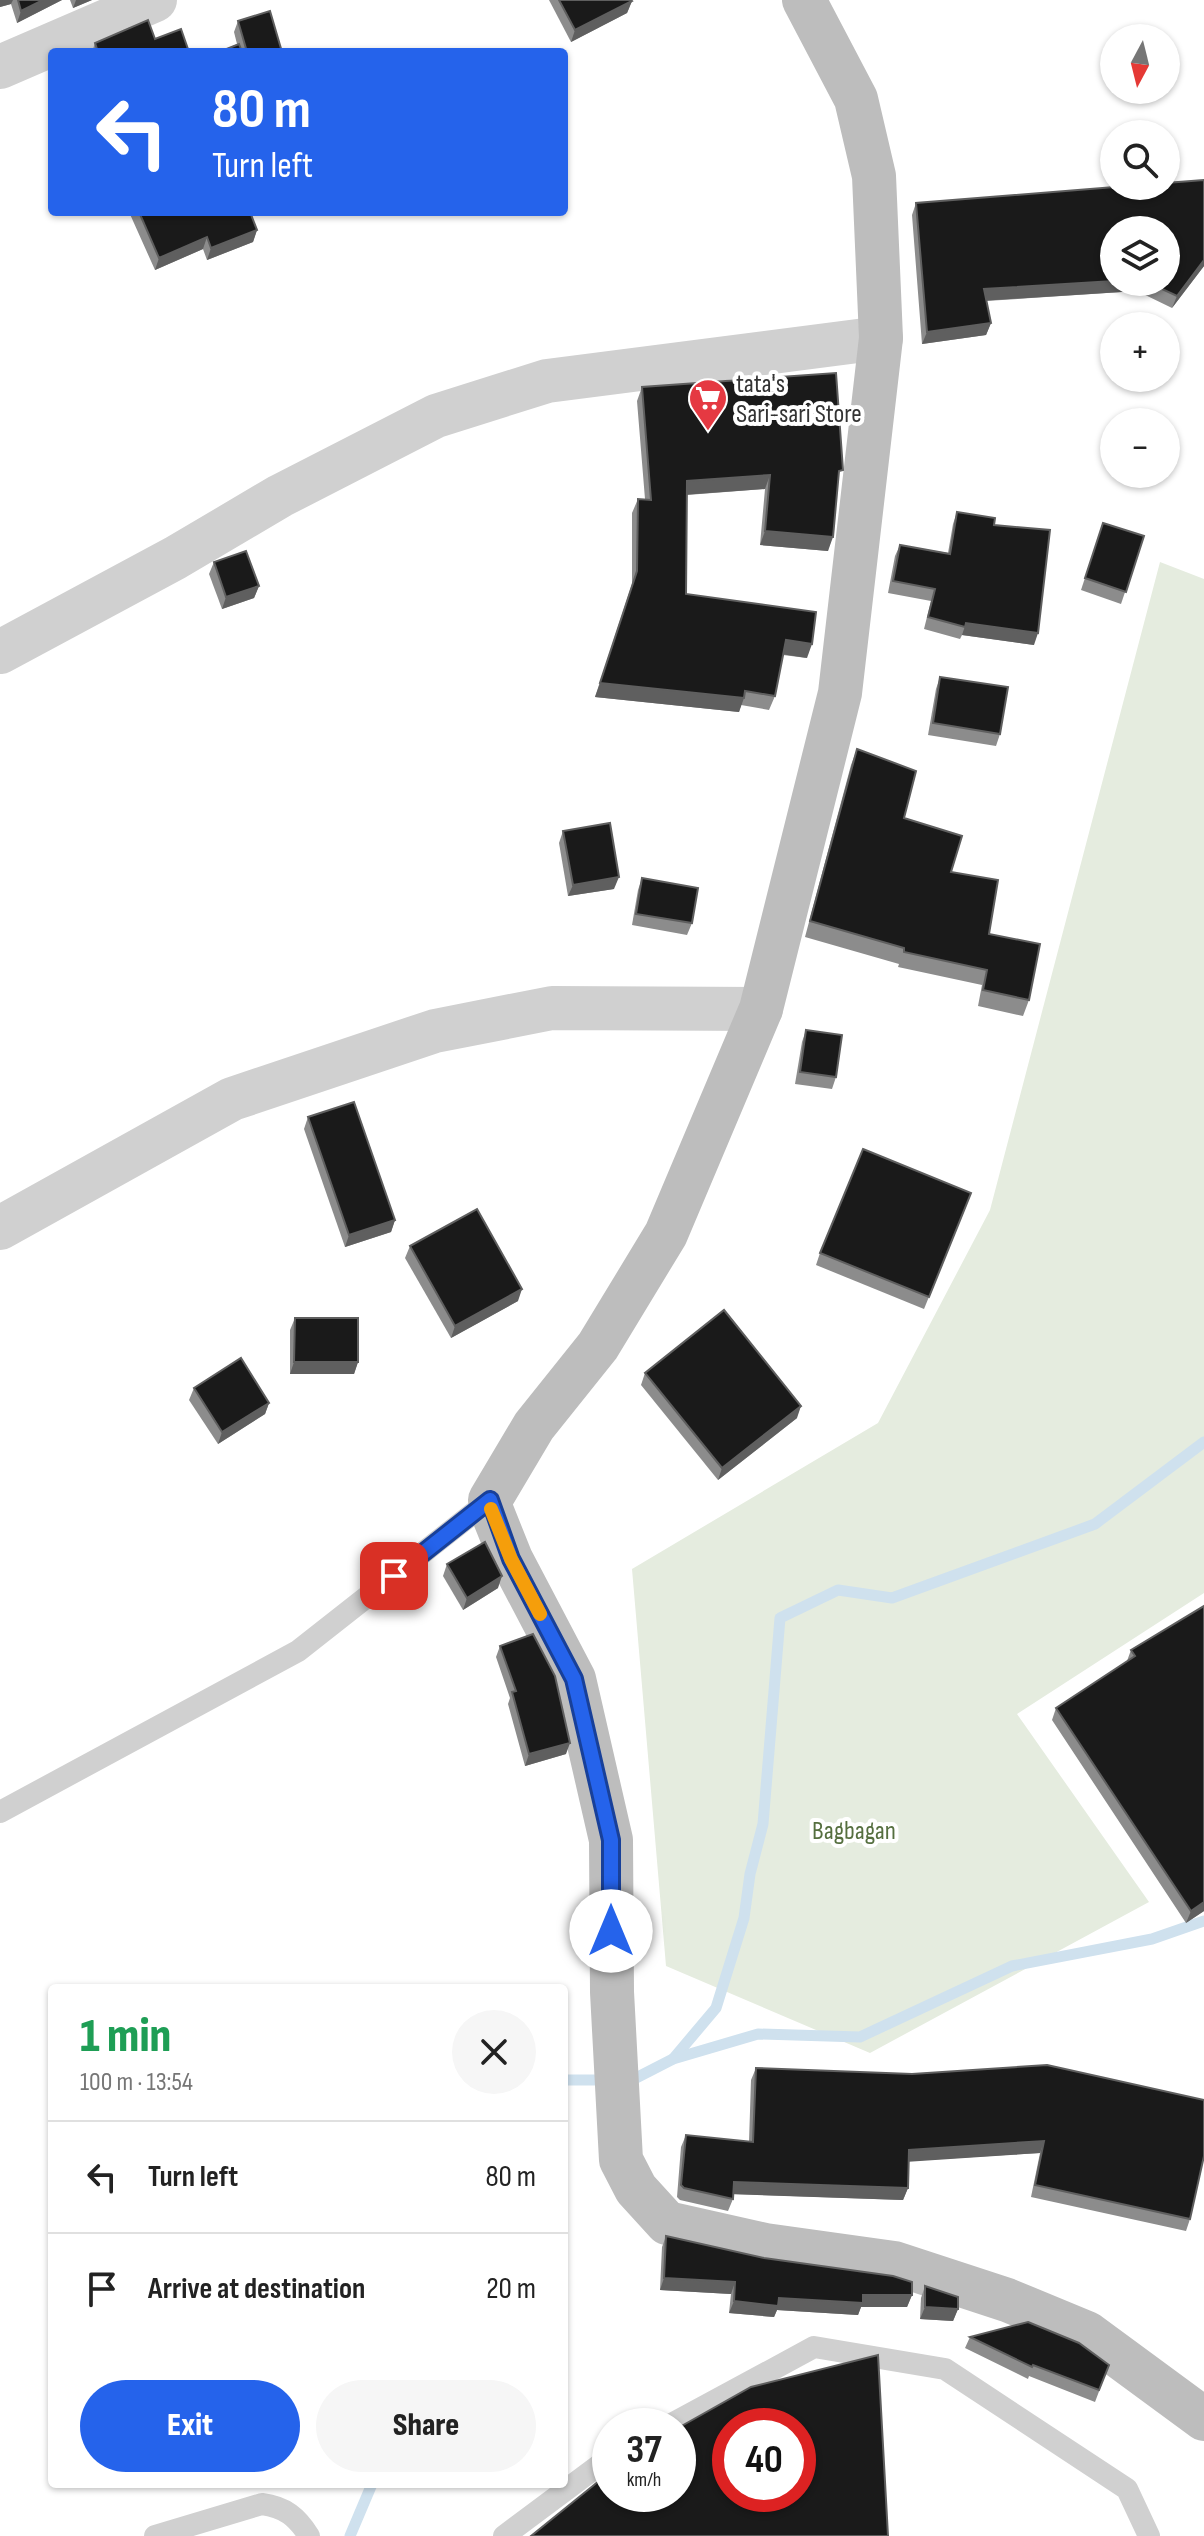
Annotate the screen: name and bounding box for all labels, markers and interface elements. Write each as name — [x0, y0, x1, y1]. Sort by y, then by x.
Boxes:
north arrow — [1100, 24, 1180, 104]
map controls — [1100, 24, 1180, 488]
text: 80 m — [212, 77, 311, 144]
icon: left — [80, 80, 184, 184]
button: search — [1100, 120, 1180, 200]
text: Turn left — [212, 145, 313, 188]
button: layers — [1100, 216, 1180, 296]
button: + — [1100, 312, 1180, 392]
place label: tata's Sari-sari Store — [736, 369, 862, 430]
supermarket icon: tata's Sari-sari Store — [687, 377, 729, 432]
button: − — [1100, 408, 1180, 488]
pin — [360, 1542, 428, 1610]
icon: arrive — [372, 1554, 416, 1598]
park label: Bagbagan — [812, 1816, 896, 1847]
position arrow — [569, 1889, 653, 1973]
text: 1 min — [80, 2008, 171, 2065]
button: close — [452, 2010, 536, 2094]
text: 100 m · 13:54 — [80, 2067, 193, 2098]
icon: left — [80, 2155, 124, 2199]
text: Turn left — [148, 2159, 238, 2195]
text: 80 m — [485, 2159, 536, 2195]
icon: arrive — [80, 2267, 124, 2311]
text: Arrive at destination — [148, 2271, 365, 2307]
text: 20 m — [486, 2271, 536, 2307]
button: Exit — [80, 2380, 300, 2472]
button: Share — [316, 2380, 536, 2472]
speed limit sign: 40 — [712, 2408, 816, 2512]
text: 37 — [626, 2426, 662, 2474]
text: km/h — [627, 2468, 661, 2492]

